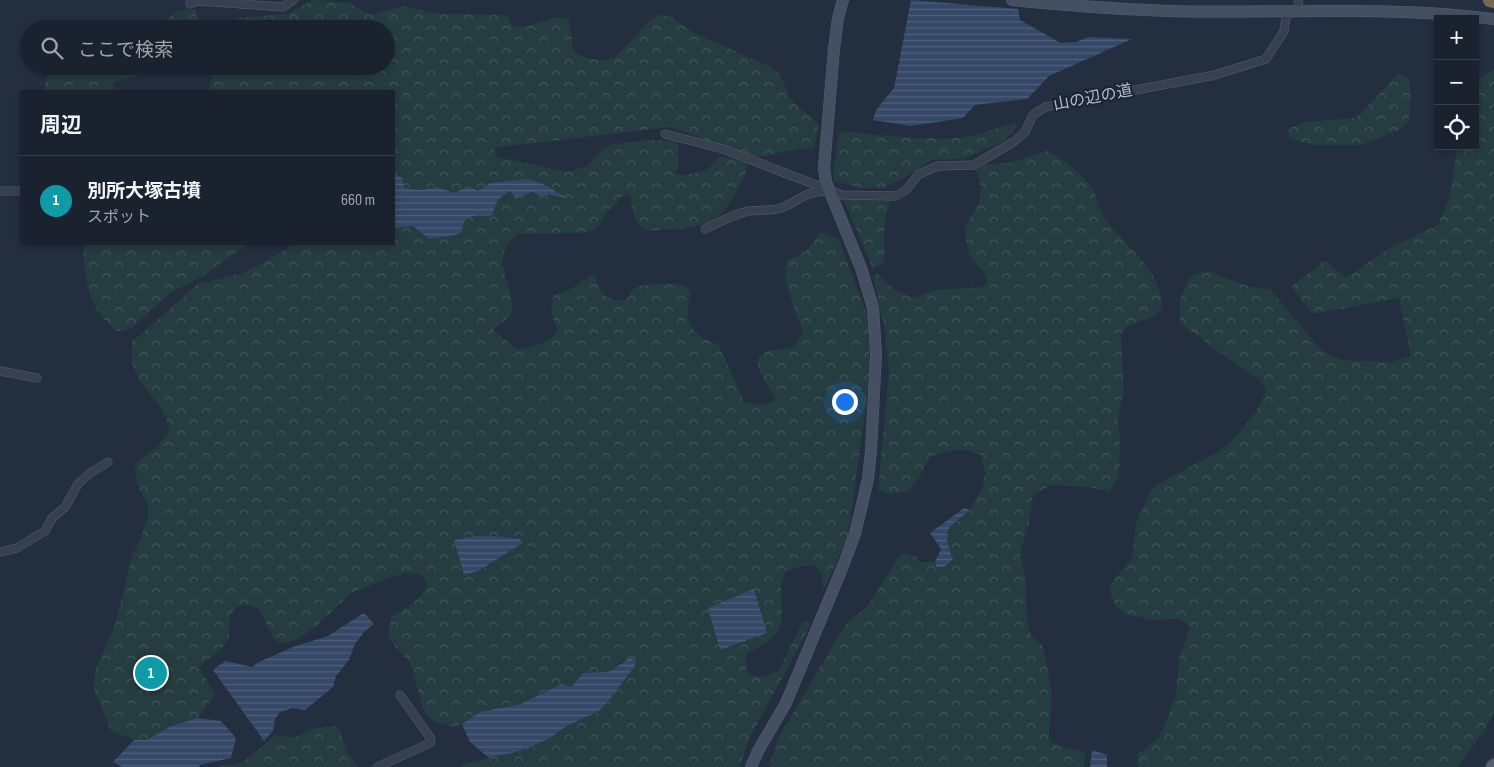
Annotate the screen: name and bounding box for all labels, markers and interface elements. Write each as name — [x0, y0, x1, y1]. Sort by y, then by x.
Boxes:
map controls — [1434, 15, 1479, 150]
button: + — [1434, 15, 1479, 60]
search box — [20, 20, 395, 75]
icon: search — [38, 34, 66, 62]
text: ここで検索 — [78, 39, 173, 62]
button: − — [1434, 60, 1479, 105]
street label: 山の辺の道 — [1052, 81, 1134, 115]
button: locate — [1434, 105, 1479, 150]
text: 周辺 — [40, 113, 82, 138]
text: 別所大塚古墳 — [87, 180, 201, 203]
text: 1 — [53, 191, 59, 210]
text: 660 m — [341, 191, 375, 210]
text: スポット — [87, 208, 151, 227]
your location — [832, 389, 858, 415]
pin: 1 — [135, 654, 167, 692]

